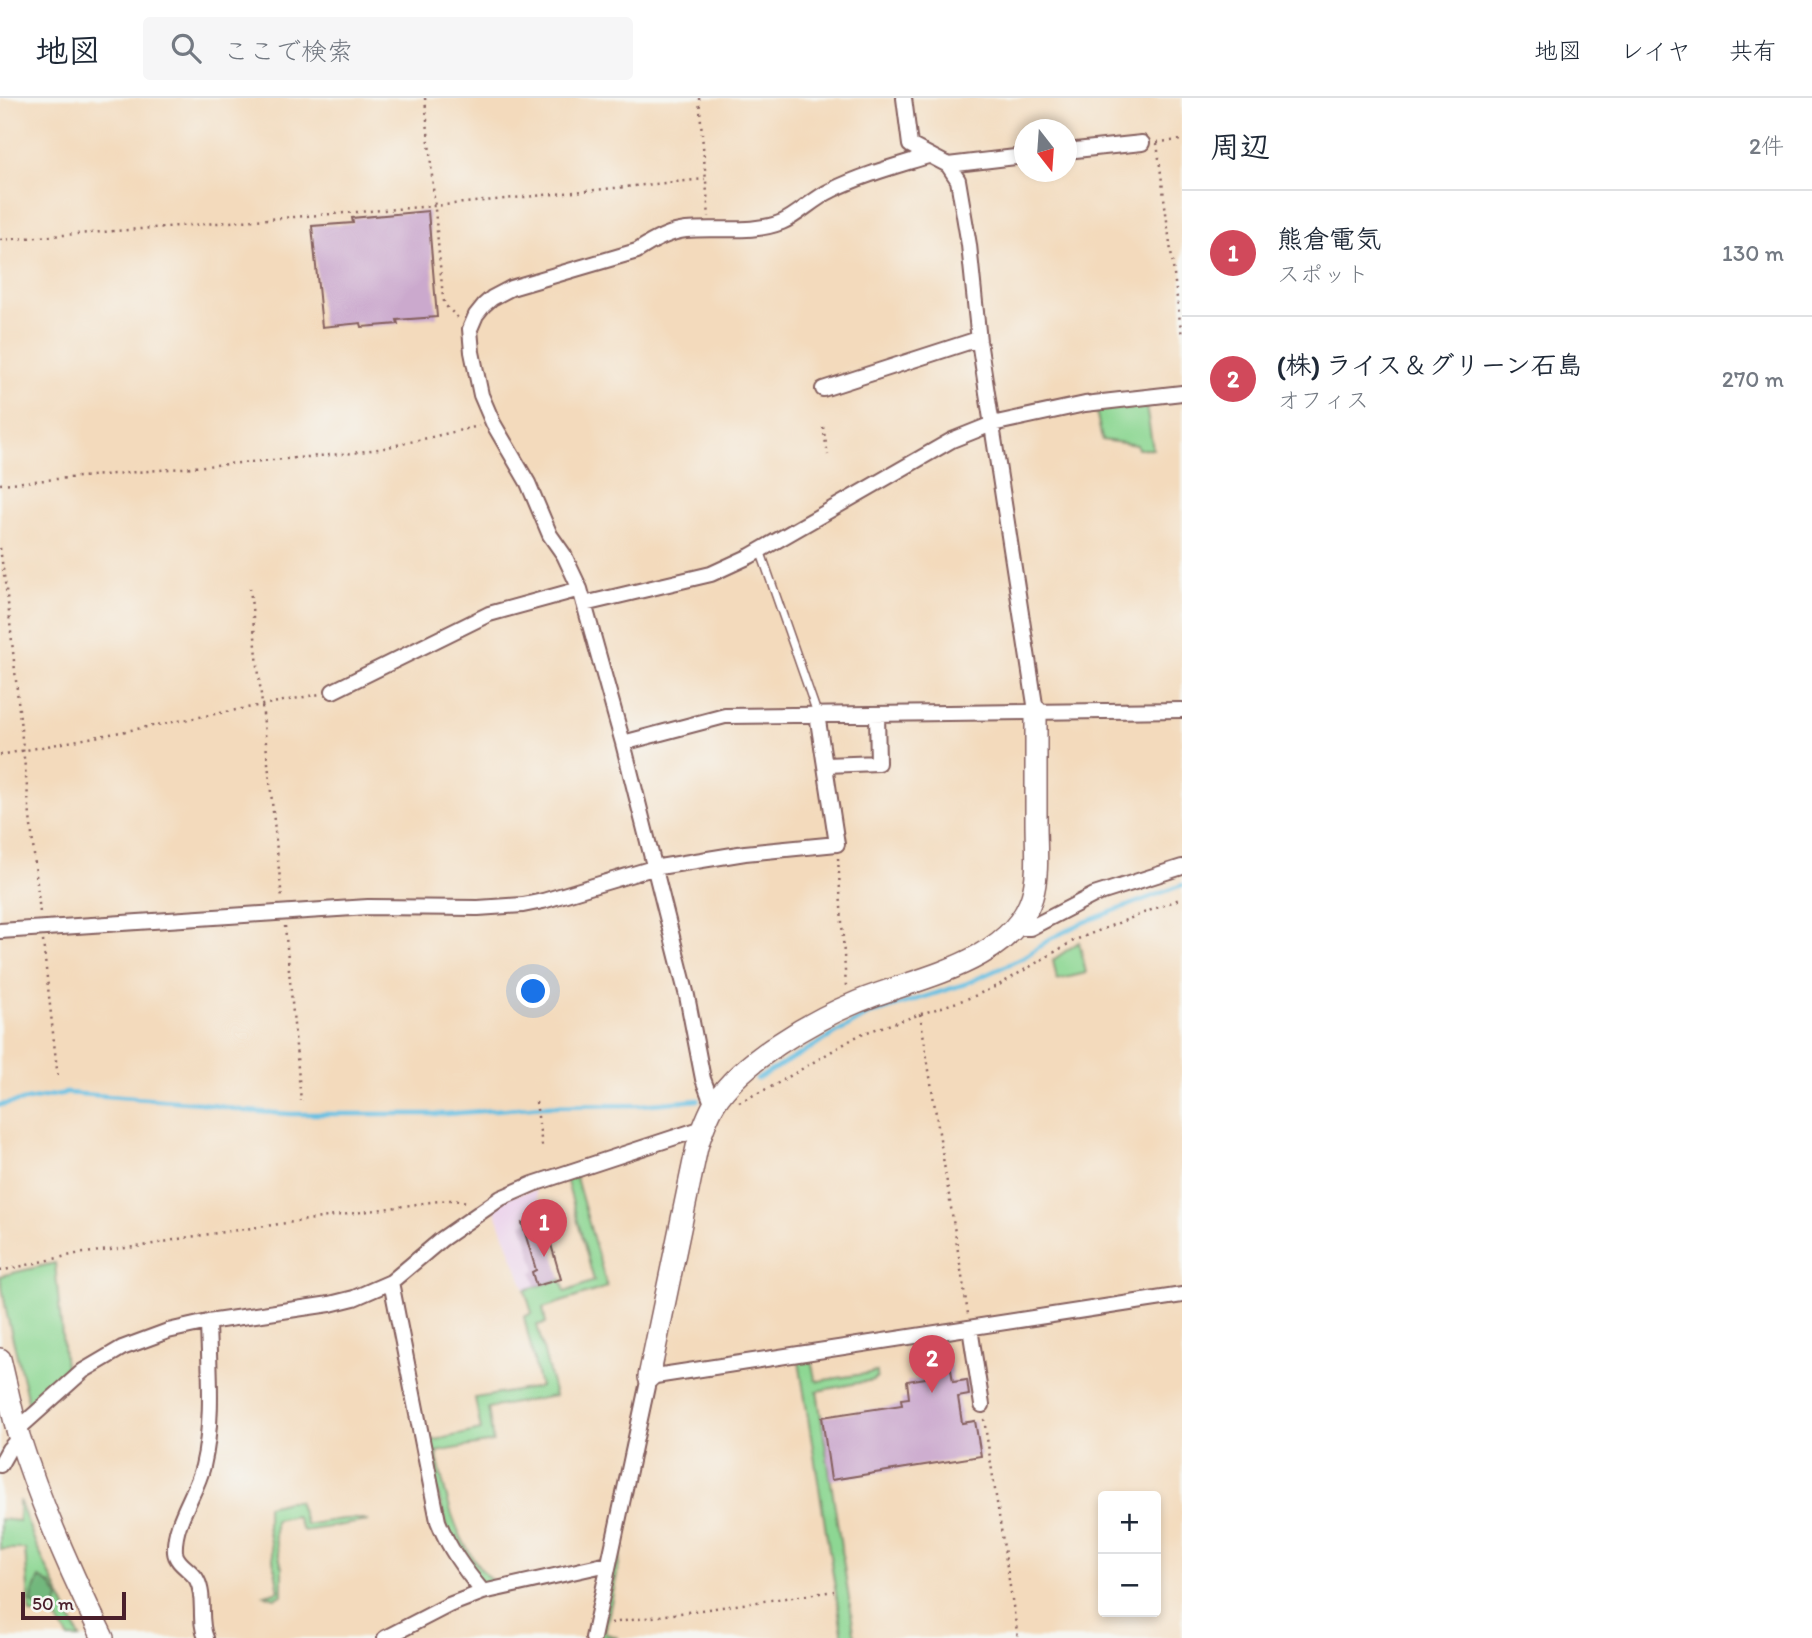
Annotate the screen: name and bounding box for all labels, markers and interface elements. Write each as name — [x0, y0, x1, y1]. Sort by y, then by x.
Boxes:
search box — [143, 17, 633, 80]
icon: search — [167, 29, 205, 67]
text: 地図 — [35, 31, 101, 70]
text: ここで検索 — [223, 35, 353, 67]
text: 地図 — [1534, 36, 1582, 65]
text: レイヤ — [1620, 36, 1691, 65]
text: 共有 — [1729, 36, 1777, 65]
north arrow — [1014, 119, 1077, 182]
text: 周辺 — [1210, 128, 1270, 165]
text: 2件 — [1749, 132, 1784, 160]
text: 熊倉電気 — [1277, 223, 1381, 255]
text: 1 — [1228, 239, 1238, 267]
text: 130 m — [1722, 239, 1784, 267]
text: スポット — [1277, 260, 1369, 288]
text: (株) ライス＆グリーン石島 — [1277, 349, 1583, 381]
text: 2 — [1227, 365, 1239, 393]
text: 270 m — [1722, 365, 1784, 393]
text: オフィス — [1277, 386, 1369, 414]
your location — [516, 974, 550, 1008]
pin: 1 — [521, 1199, 567, 1257]
pin: 2 — [909, 1335, 955, 1393]
map controls — [1098, 1491, 1161, 1617]
button: + — [1098, 1491, 1161, 1554]
button: − — [1098, 1554, 1161, 1617]
scale bar — [21, 1589, 126, 1621]
text: 50 m — [32, 1592, 74, 1615]

